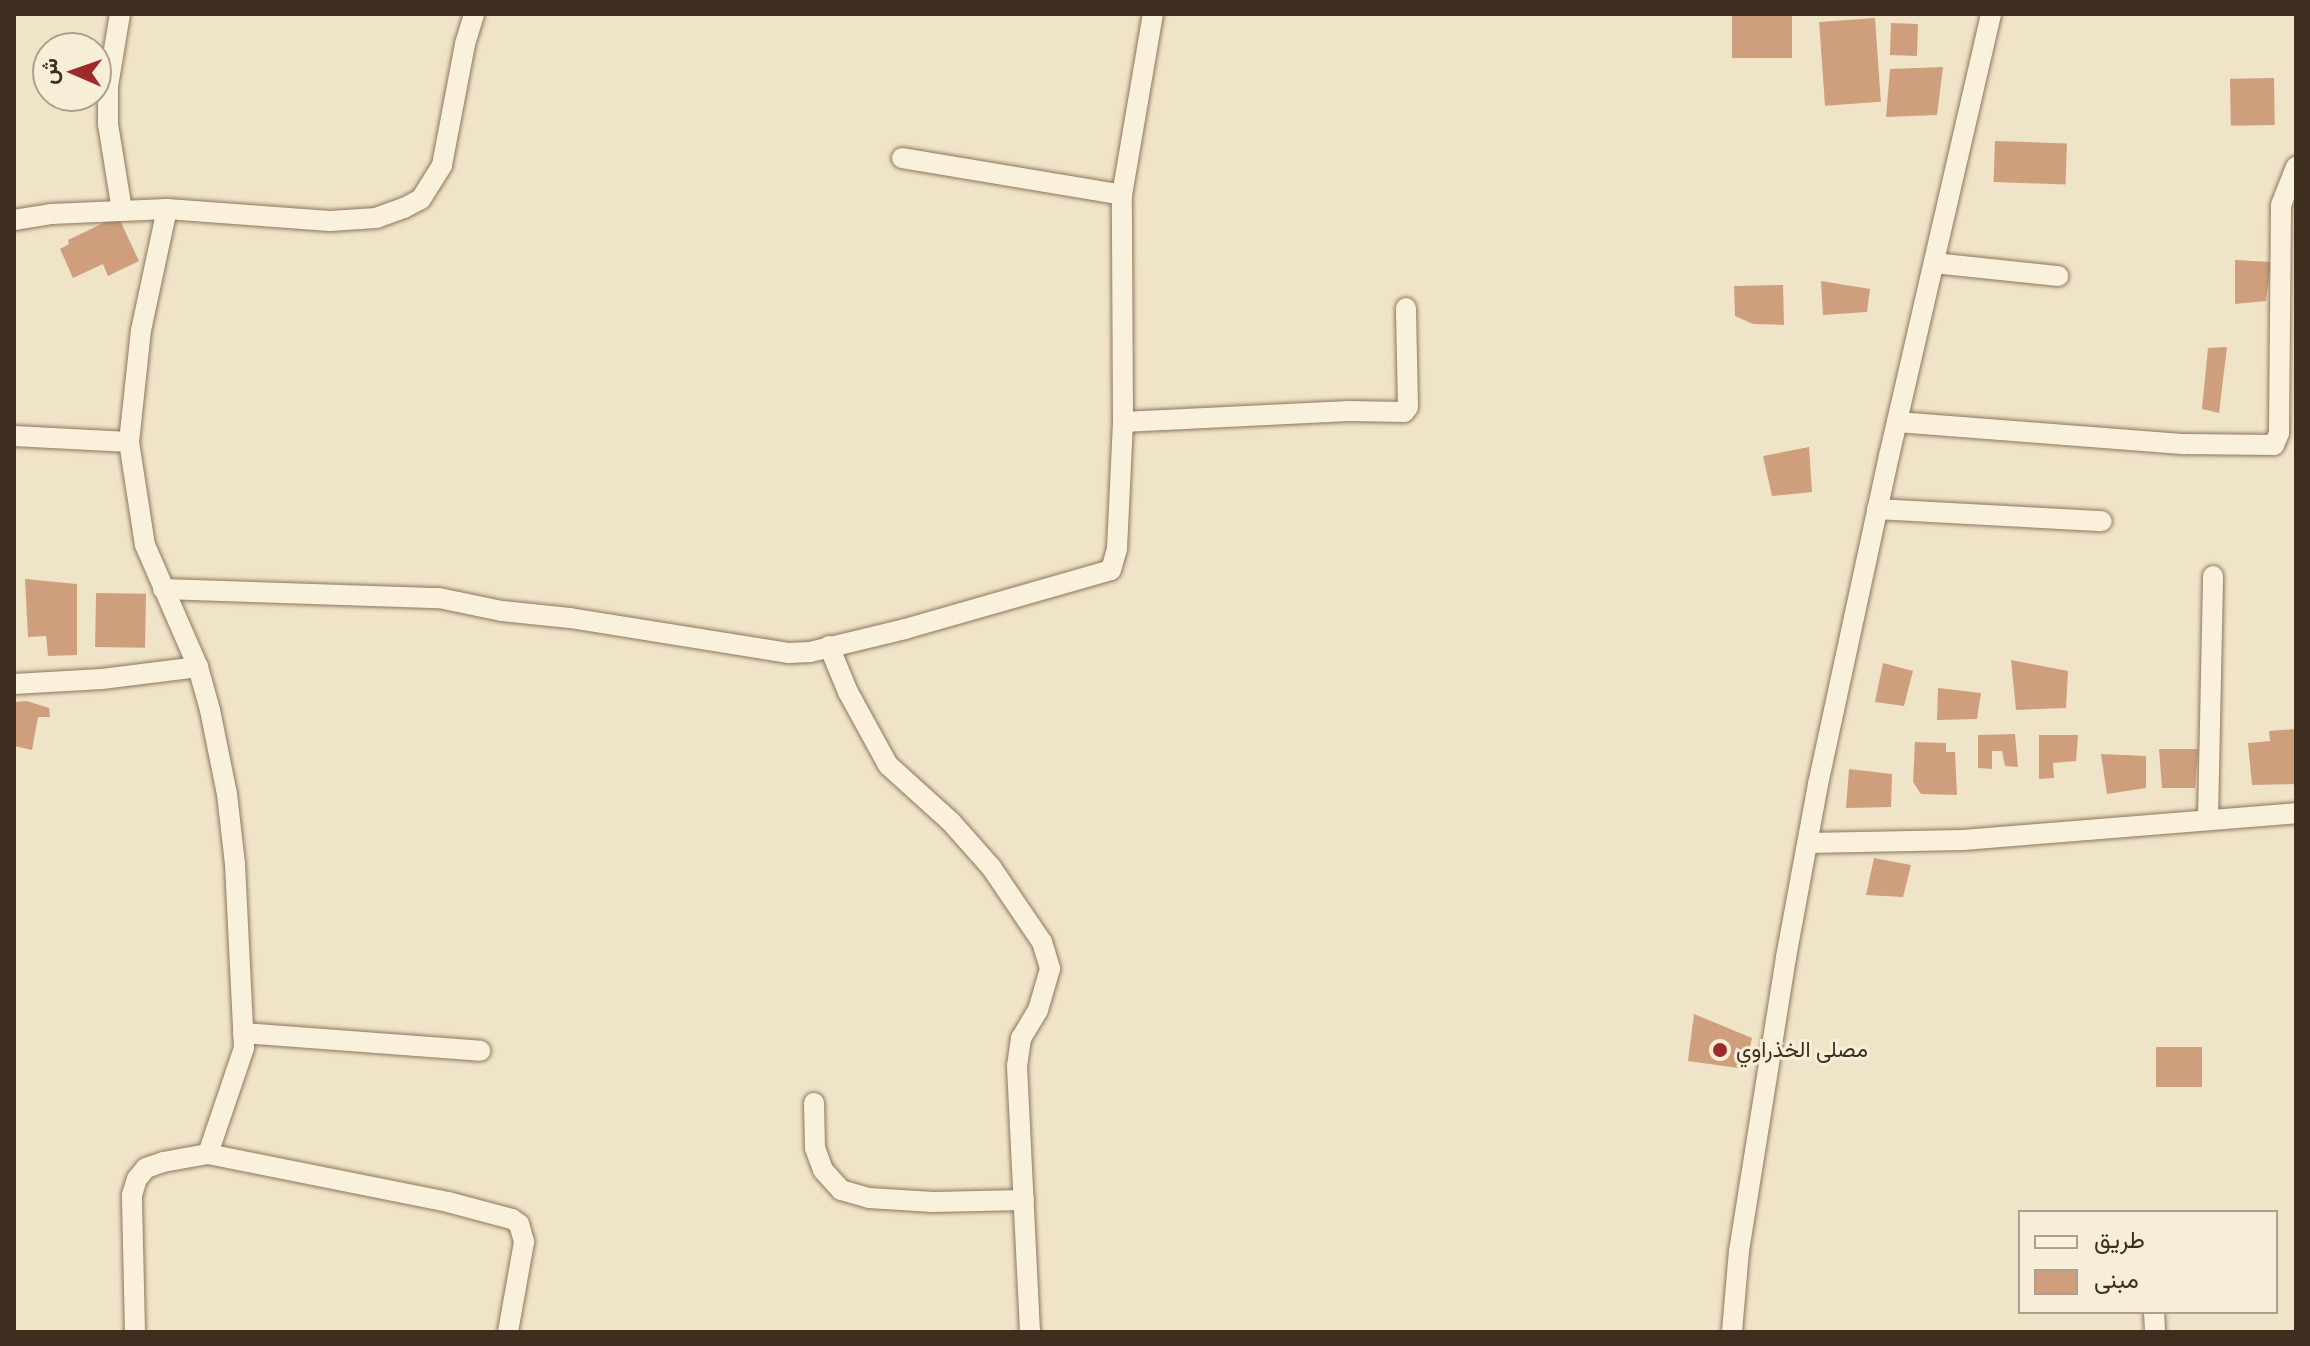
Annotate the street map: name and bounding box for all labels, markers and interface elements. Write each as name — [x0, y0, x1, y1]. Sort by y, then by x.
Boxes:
north arrow — [32, 32, 112, 112]
text: ش — [37, 58, 62, 85]
place label: مصلى الخذراوي — [1736, 1037, 1868, 1063]
marker: مصلى الخذراوي — [1711, 1041, 1729, 1059]
legend — [2018, 1210, 2278, 1314]
text: طريق — [2094, 1227, 2145, 1253]
text: مبنى — [2094, 1267, 2139, 1293]

